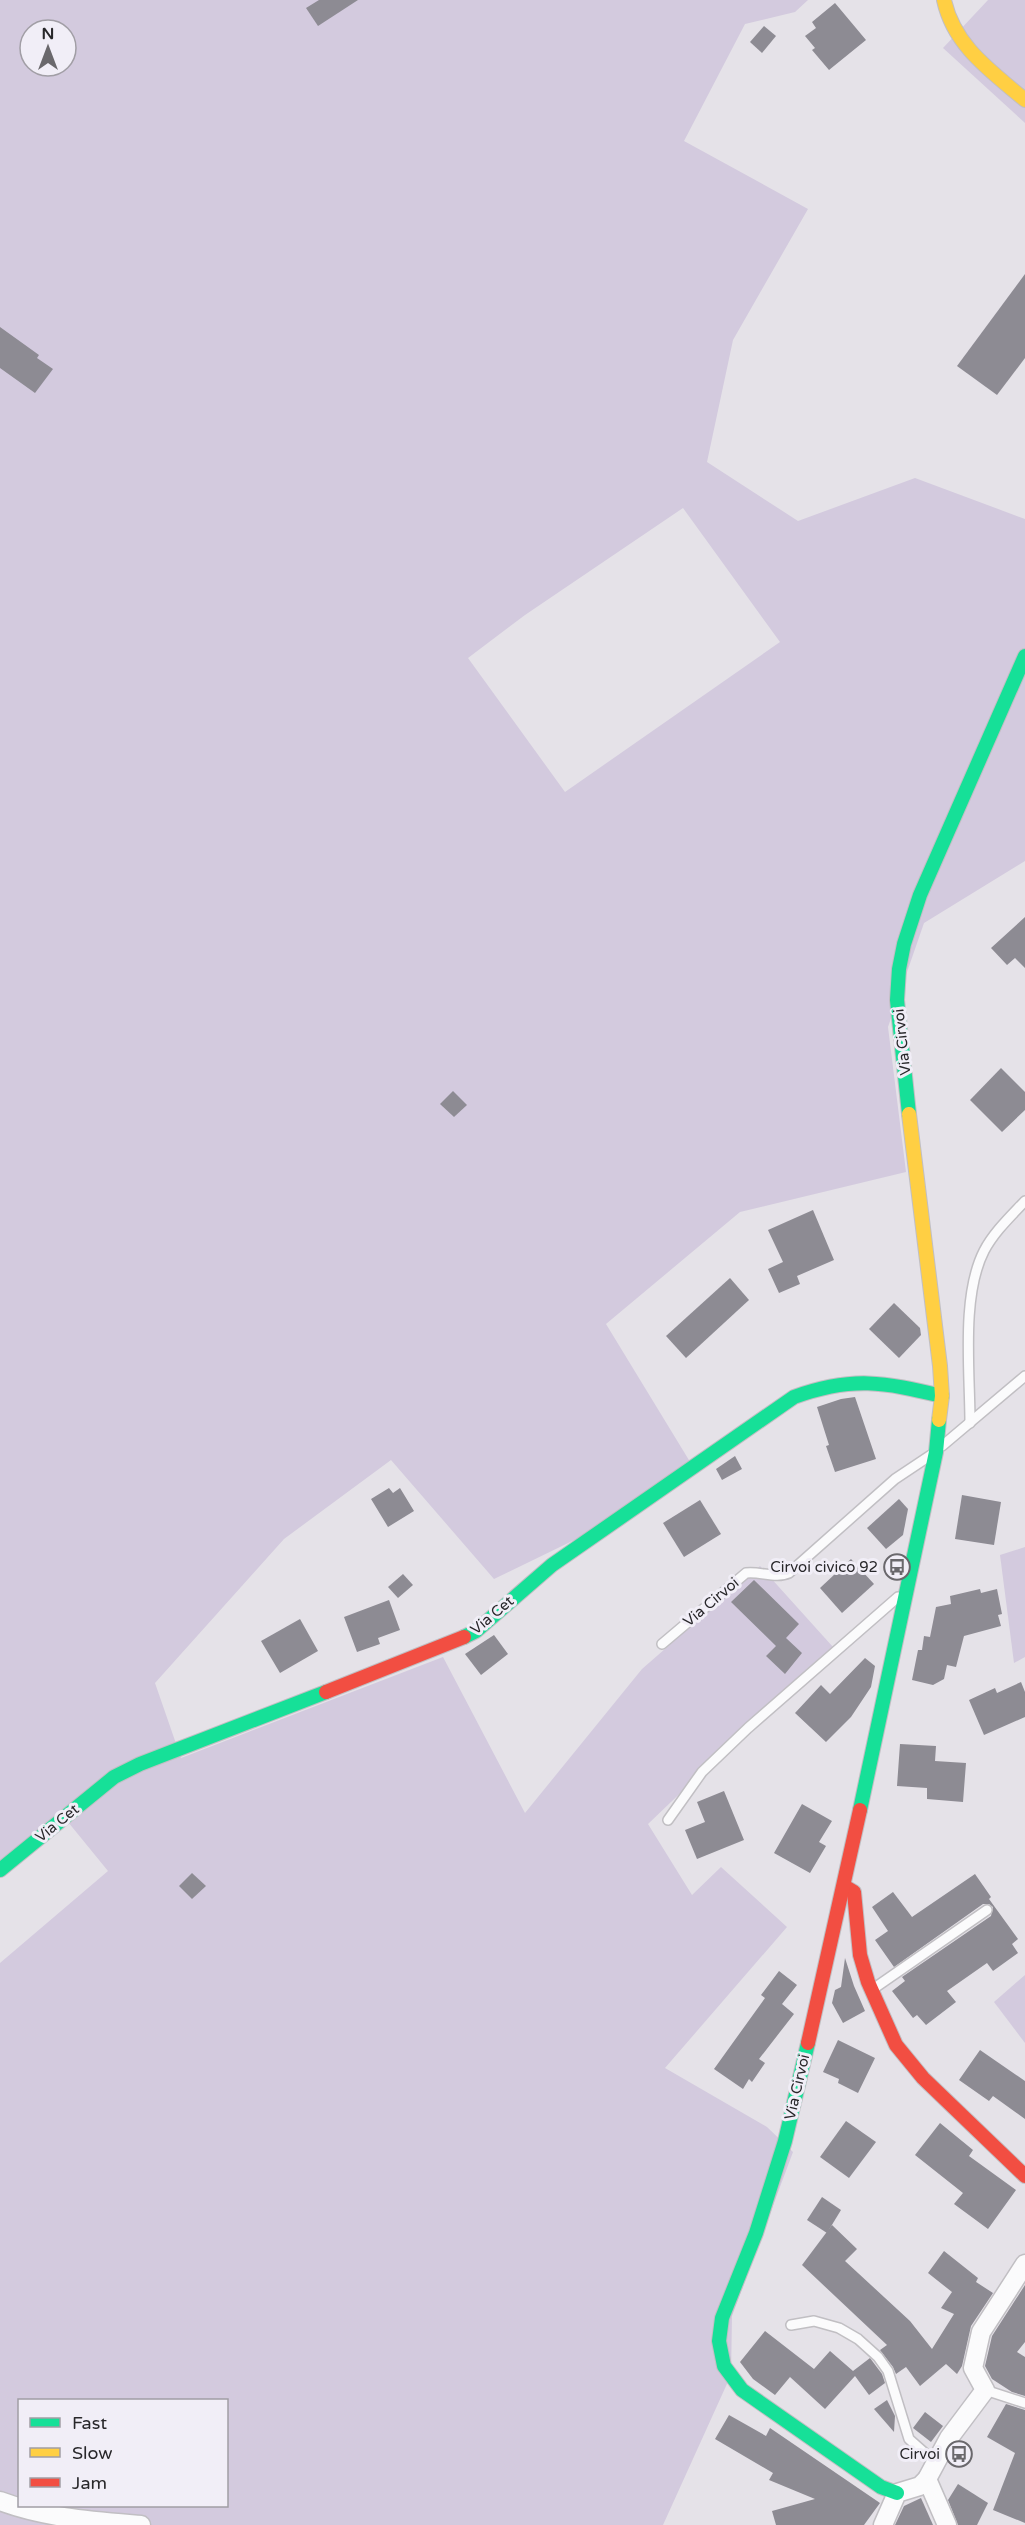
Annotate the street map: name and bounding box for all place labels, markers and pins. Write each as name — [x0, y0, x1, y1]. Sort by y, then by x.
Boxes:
bus stop icon: Cirvoi civico 92 — [882, 1552, 912, 1582]
place label: Cirvoi civico 92 — [770, 1558, 878, 1576]
bus stop icon: Cirvoi — [944, 2439, 974, 2469]
place label: Cirvoi — [899, 2445, 940, 2463]

